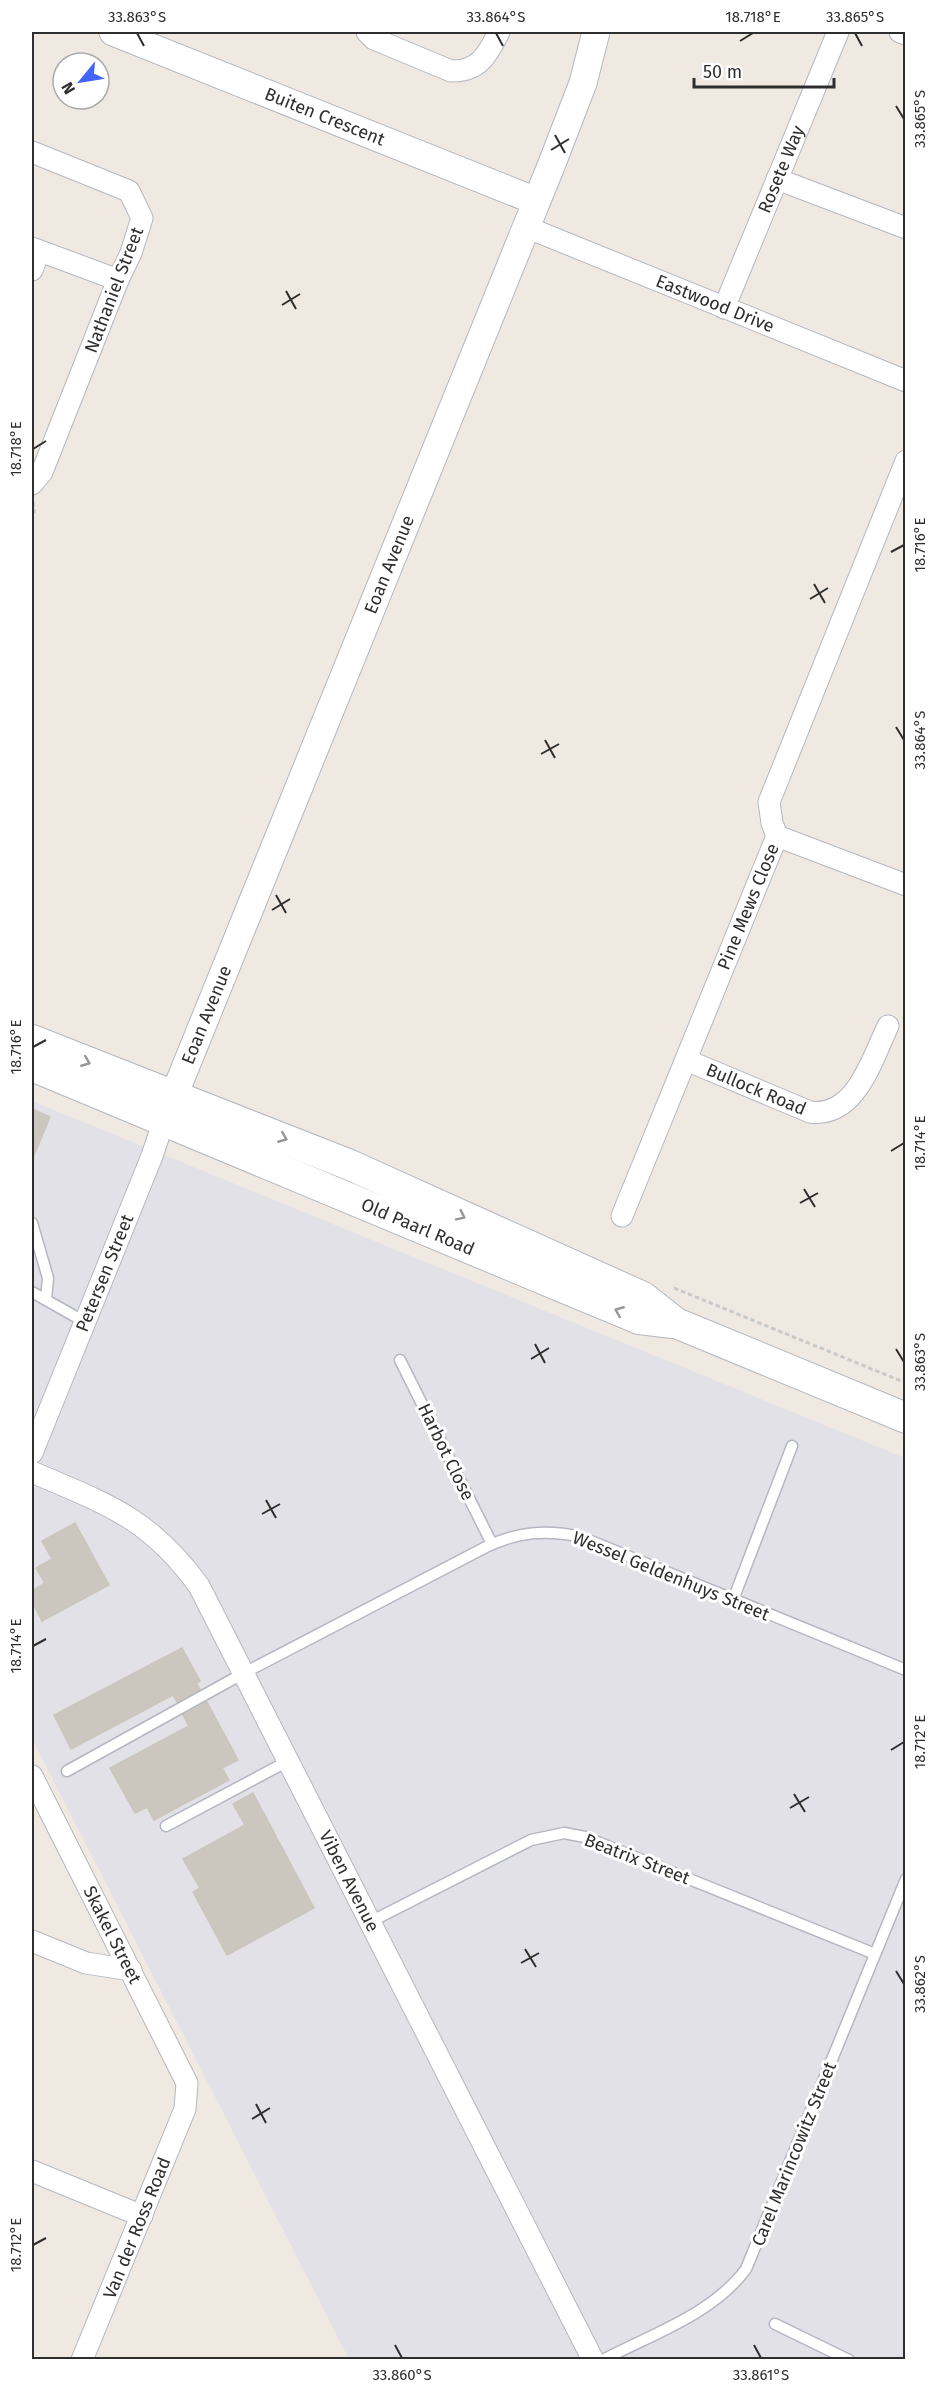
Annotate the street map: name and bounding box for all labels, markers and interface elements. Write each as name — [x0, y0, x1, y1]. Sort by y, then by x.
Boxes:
text: 33.863°S — [108, 8, 166, 26]
text: 33.864°S — [467, 8, 525, 26]
text: 18.718°E — [725, 8, 781, 26]
text: 33.865°S — [826, 8, 884, 26]
north arrow — [51, 51, 111, 111]
scale bar — [694, 51, 834, 89]
text: 50 m — [703, 61, 742, 83]
text: N — [58, 79, 79, 98]
street label: Buiten Crescent — [261, 83, 388, 151]
text: 33.865°S — [911, 90, 929, 148]
street label: Rosete Way — [753, 122, 809, 216]
street label: Nathaniel Street — [80, 223, 148, 356]
street label: Eastwood Drive — [653, 270, 777, 337]
text: 18.718°E — [7, 421, 25, 477]
street label: Eoan Avenue — [359, 512, 419, 617]
text: 18.716°E — [911, 518, 929, 572]
text: 33.864°S — [911, 711, 929, 769]
street label: Pine Mews Close — [713, 840, 784, 973]
street label: Eoan Avenue — [177, 962, 236, 1068]
text: 18.716°E — [7, 1020, 25, 1074]
one-way arrow — [79, 1055, 90, 1067]
street label: Bullock Road — [703, 1059, 809, 1120]
text: 18.714°E — [911, 1115, 929, 1171]
one-way arrow — [277, 1130, 288, 1143]
street label: Old Paarl Road — [358, 1193, 478, 1260]
one-way arrow — [455, 1209, 466, 1221]
street label: Petersen Street — [71, 1211, 138, 1335]
one-way arrow — [615, 1306, 626, 1318]
text: 33.863°S — [911, 1333, 929, 1391]
street label: Harbot Close — [413, 1400, 479, 1504]
street label: Wessel Geldenhuys Street — [569, 1526, 773, 1626]
text: 18.714°E — [7, 1618, 25, 1674]
text: 18.712°E — [911, 1715, 929, 1769]
street label: Viben Avenue — [314, 1827, 384, 1936]
street label: Beatrix Street — [581, 1829, 693, 1889]
street label: Skakel Street — [78, 1882, 146, 1988]
text: 33.862°S — [911, 1955, 929, 2013]
street label: Carel Marincowitz Street — [747, 2058, 841, 2249]
street label: Van der Ross Road — [99, 2154, 175, 2302]
text: 18.712°E — [7, 2218, 25, 2272]
text: 33.860°S — [372, 2366, 432, 2384]
text: 33.861°S — [733, 2366, 789, 2384]

